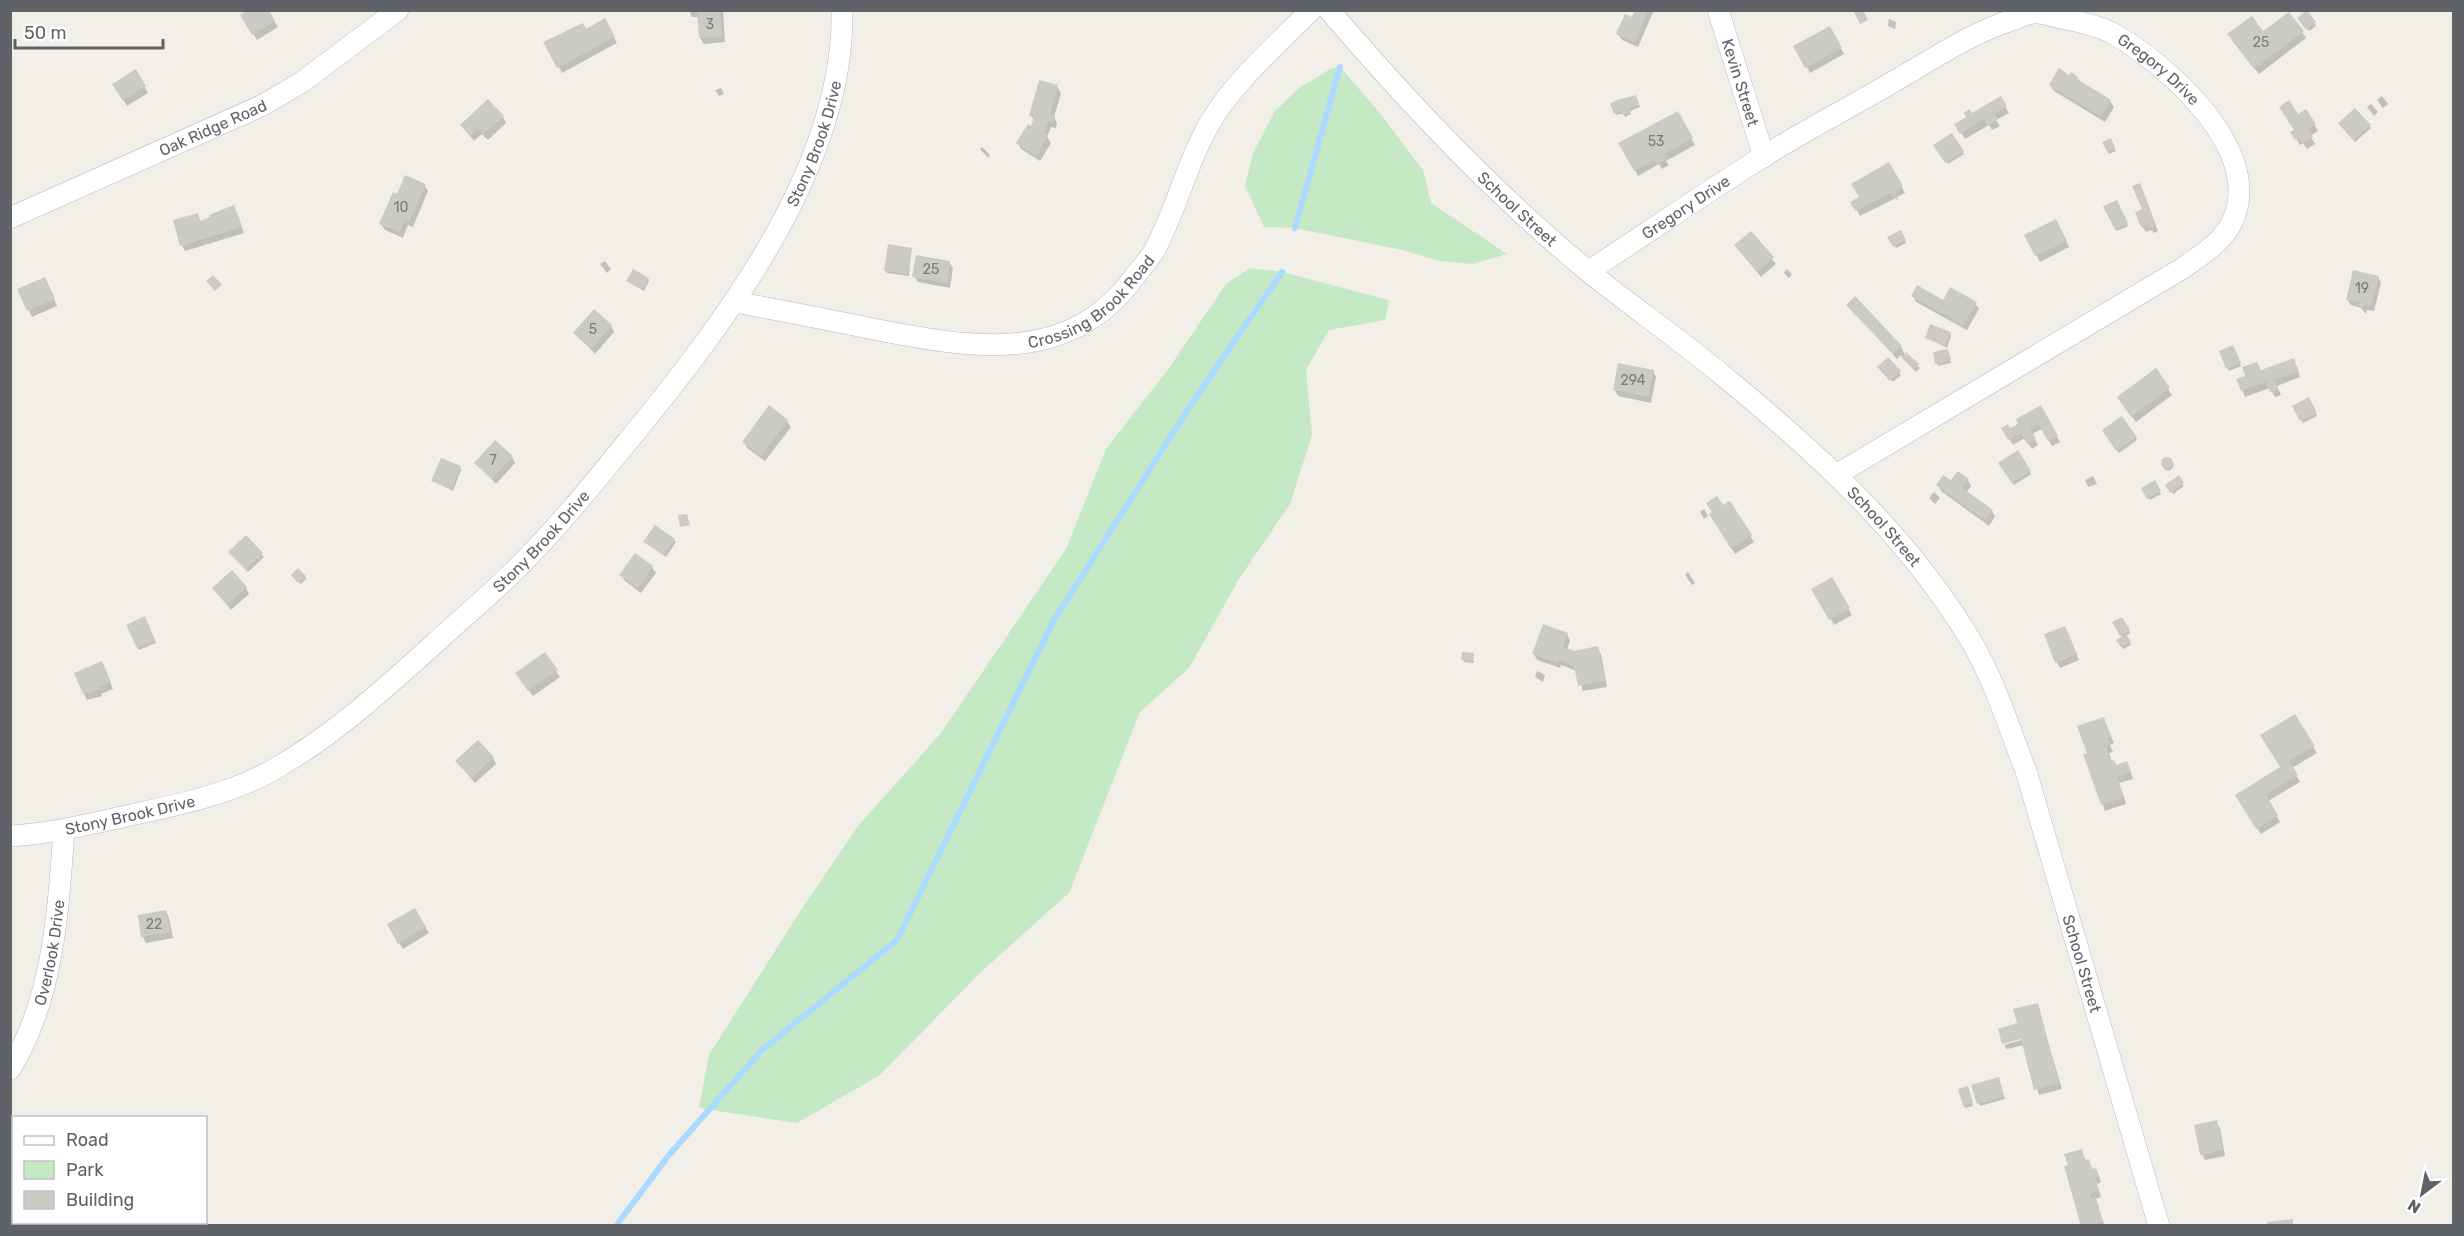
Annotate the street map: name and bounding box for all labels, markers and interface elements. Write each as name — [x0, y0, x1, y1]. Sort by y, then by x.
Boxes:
scale bar — [15, 12, 164, 50]
house number: 3 — [706, 16, 714, 33]
text: 50 m — [24, 22, 67, 44]
street label: Gregory Drive — [2114, 29, 2204, 109]
house number: 25 — [2253, 34, 2269, 51]
street label: Kevin Street — [1718, 36, 1763, 129]
street label: Stony Brook Drive — [782, 79, 845, 210]
street label: Oak Ridge Road — [156, 95, 270, 160]
house number: 53 — [1648, 133, 1664, 150]
street label: School Street — [1474, 167, 1561, 250]
street label: Gregory Drive — [1638, 171, 1733, 243]
house number: 10 — [394, 199, 409, 216]
street label: Crossing Brook Road — [1026, 251, 1158, 352]
house number: 25 — [923, 261, 939, 278]
house number: 19 — [2355, 280, 2369, 297]
house number: 5 — [589, 321, 597, 338]
house number: 294 — [1620, 372, 1646, 389]
house number: 7 — [489, 452, 497, 469]
street label: School Street — [1843, 482, 1925, 570]
street label: Stony Brook Drive — [489, 486, 593, 596]
street label: Stony Brook Drive — [63, 791, 197, 838]
street label: Overlook Drive — [30, 899, 68, 1008]
street label: School Street — [2059, 912, 2106, 1015]
house number: 22 — [146, 916, 162, 933]
legend — [12, 1116, 207, 1224]
text: Road — [66, 1129, 109, 1151]
text: Park — [66, 1159, 104, 1181]
north arrow — [2392, 1164, 2452, 1224]
text: Building — [66, 1189, 134, 1211]
text: N — [2404, 1195, 2424, 1217]

